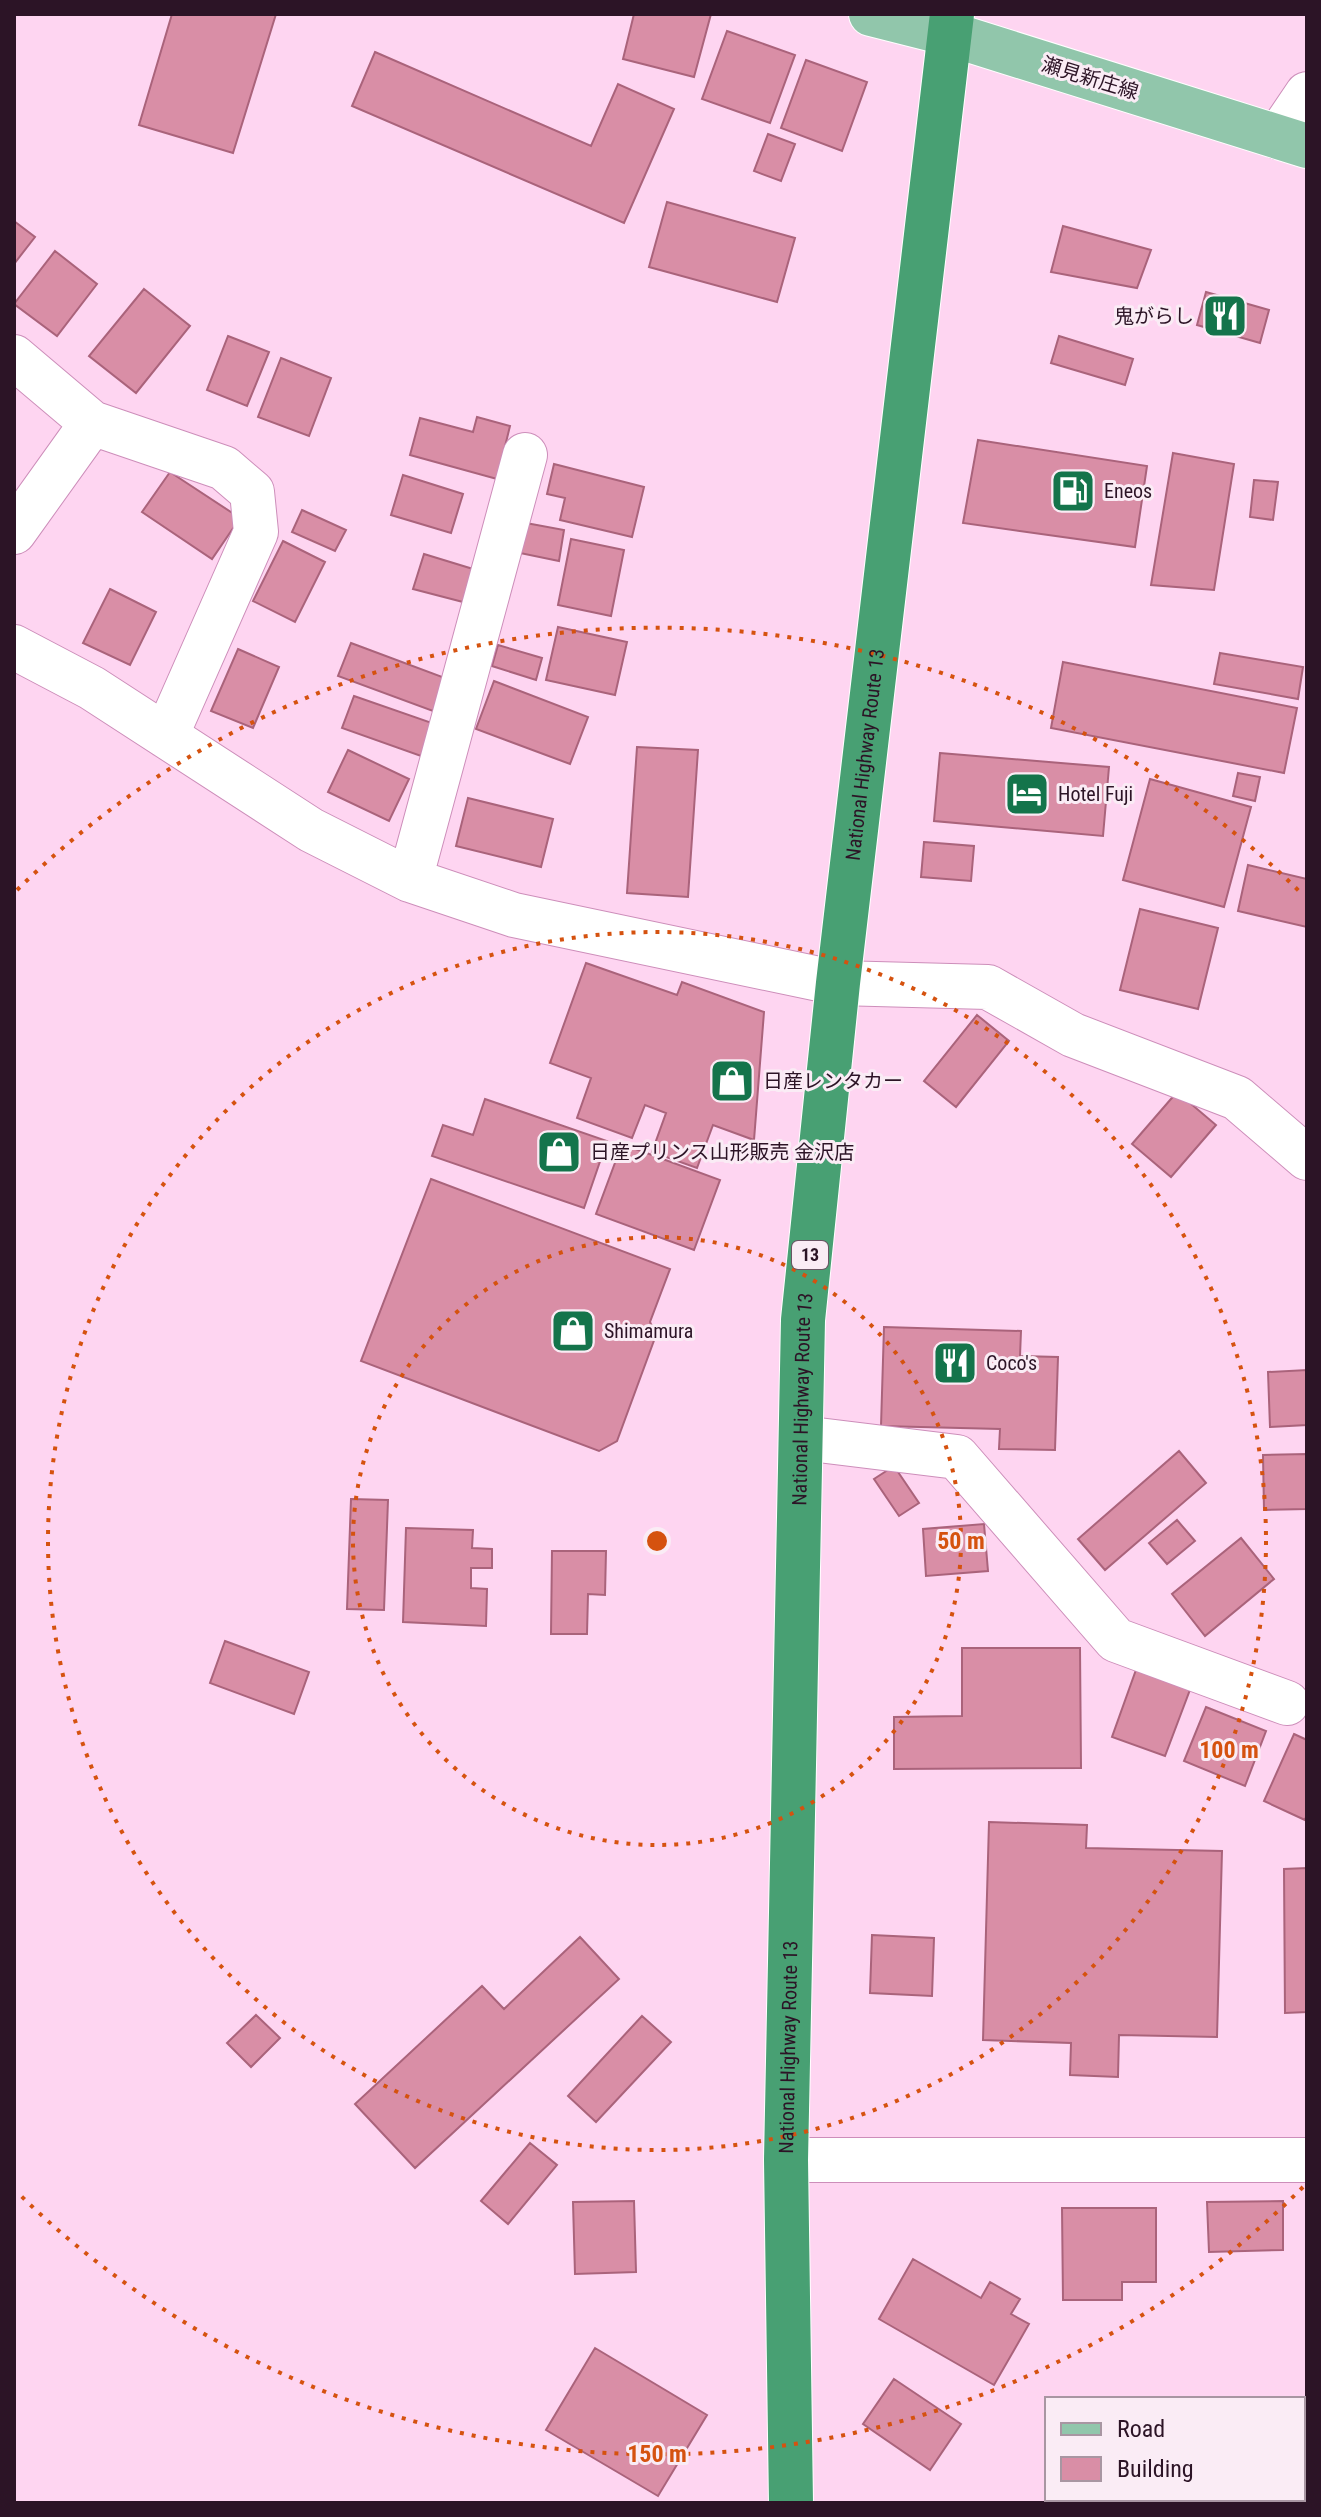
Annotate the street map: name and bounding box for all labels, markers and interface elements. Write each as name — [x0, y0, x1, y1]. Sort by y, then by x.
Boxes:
street label: 瀬見新庄線 — [1039, 52, 1141, 104]
restaurant icon: 鬼がらし — [1201, 292, 1249, 340]
place label: 鬼がらし — [1114, 304, 1194, 328]
fuel station icon: Eneos — [1049, 467, 1097, 515]
place label: Eneos — [1104, 479, 1152, 503]
street label: National Highway Route 13 — [841, 647, 889, 862]
hotel icon: Hotel Fuji — [1003, 770, 1051, 818]
place label: Hotel Fuji — [1058, 782, 1133, 806]
shop icon: 日産レンタカー — [708, 1057, 756, 1105]
place label: 日産レンタカー — [763, 1069, 903, 1093]
shop icon: 日産プリンス山形販売 金沢店 — [535, 1128, 583, 1176]
place label: 日産プリンス山形販売 金沢店 — [590, 1140, 854, 1164]
road number: 13 — [792, 1241, 828, 1269]
street label: National Highway Route 13 — [787, 1292, 818, 1506]
shop icon: Shimamura — [549, 1307, 597, 1355]
place label: Shimamura — [604, 1319, 693, 1343]
restaurant icon: Coco's — [931, 1339, 979, 1387]
place label: Coco's — [986, 1351, 1037, 1375]
centre of rings — [643, 1527, 671, 1555]
text: 50 m — [937, 1527, 985, 1555]
text: 100 m — [1199, 1736, 1259, 1764]
street label: National Highway Route 13 — [774, 1940, 802, 2154]
legend — [1045, 2397, 1305, 2501]
text: Road — [1117, 2415, 1165, 2443]
text: 150 m — [627, 2440, 687, 2468]
text: Building — [1117, 2455, 1194, 2483]

